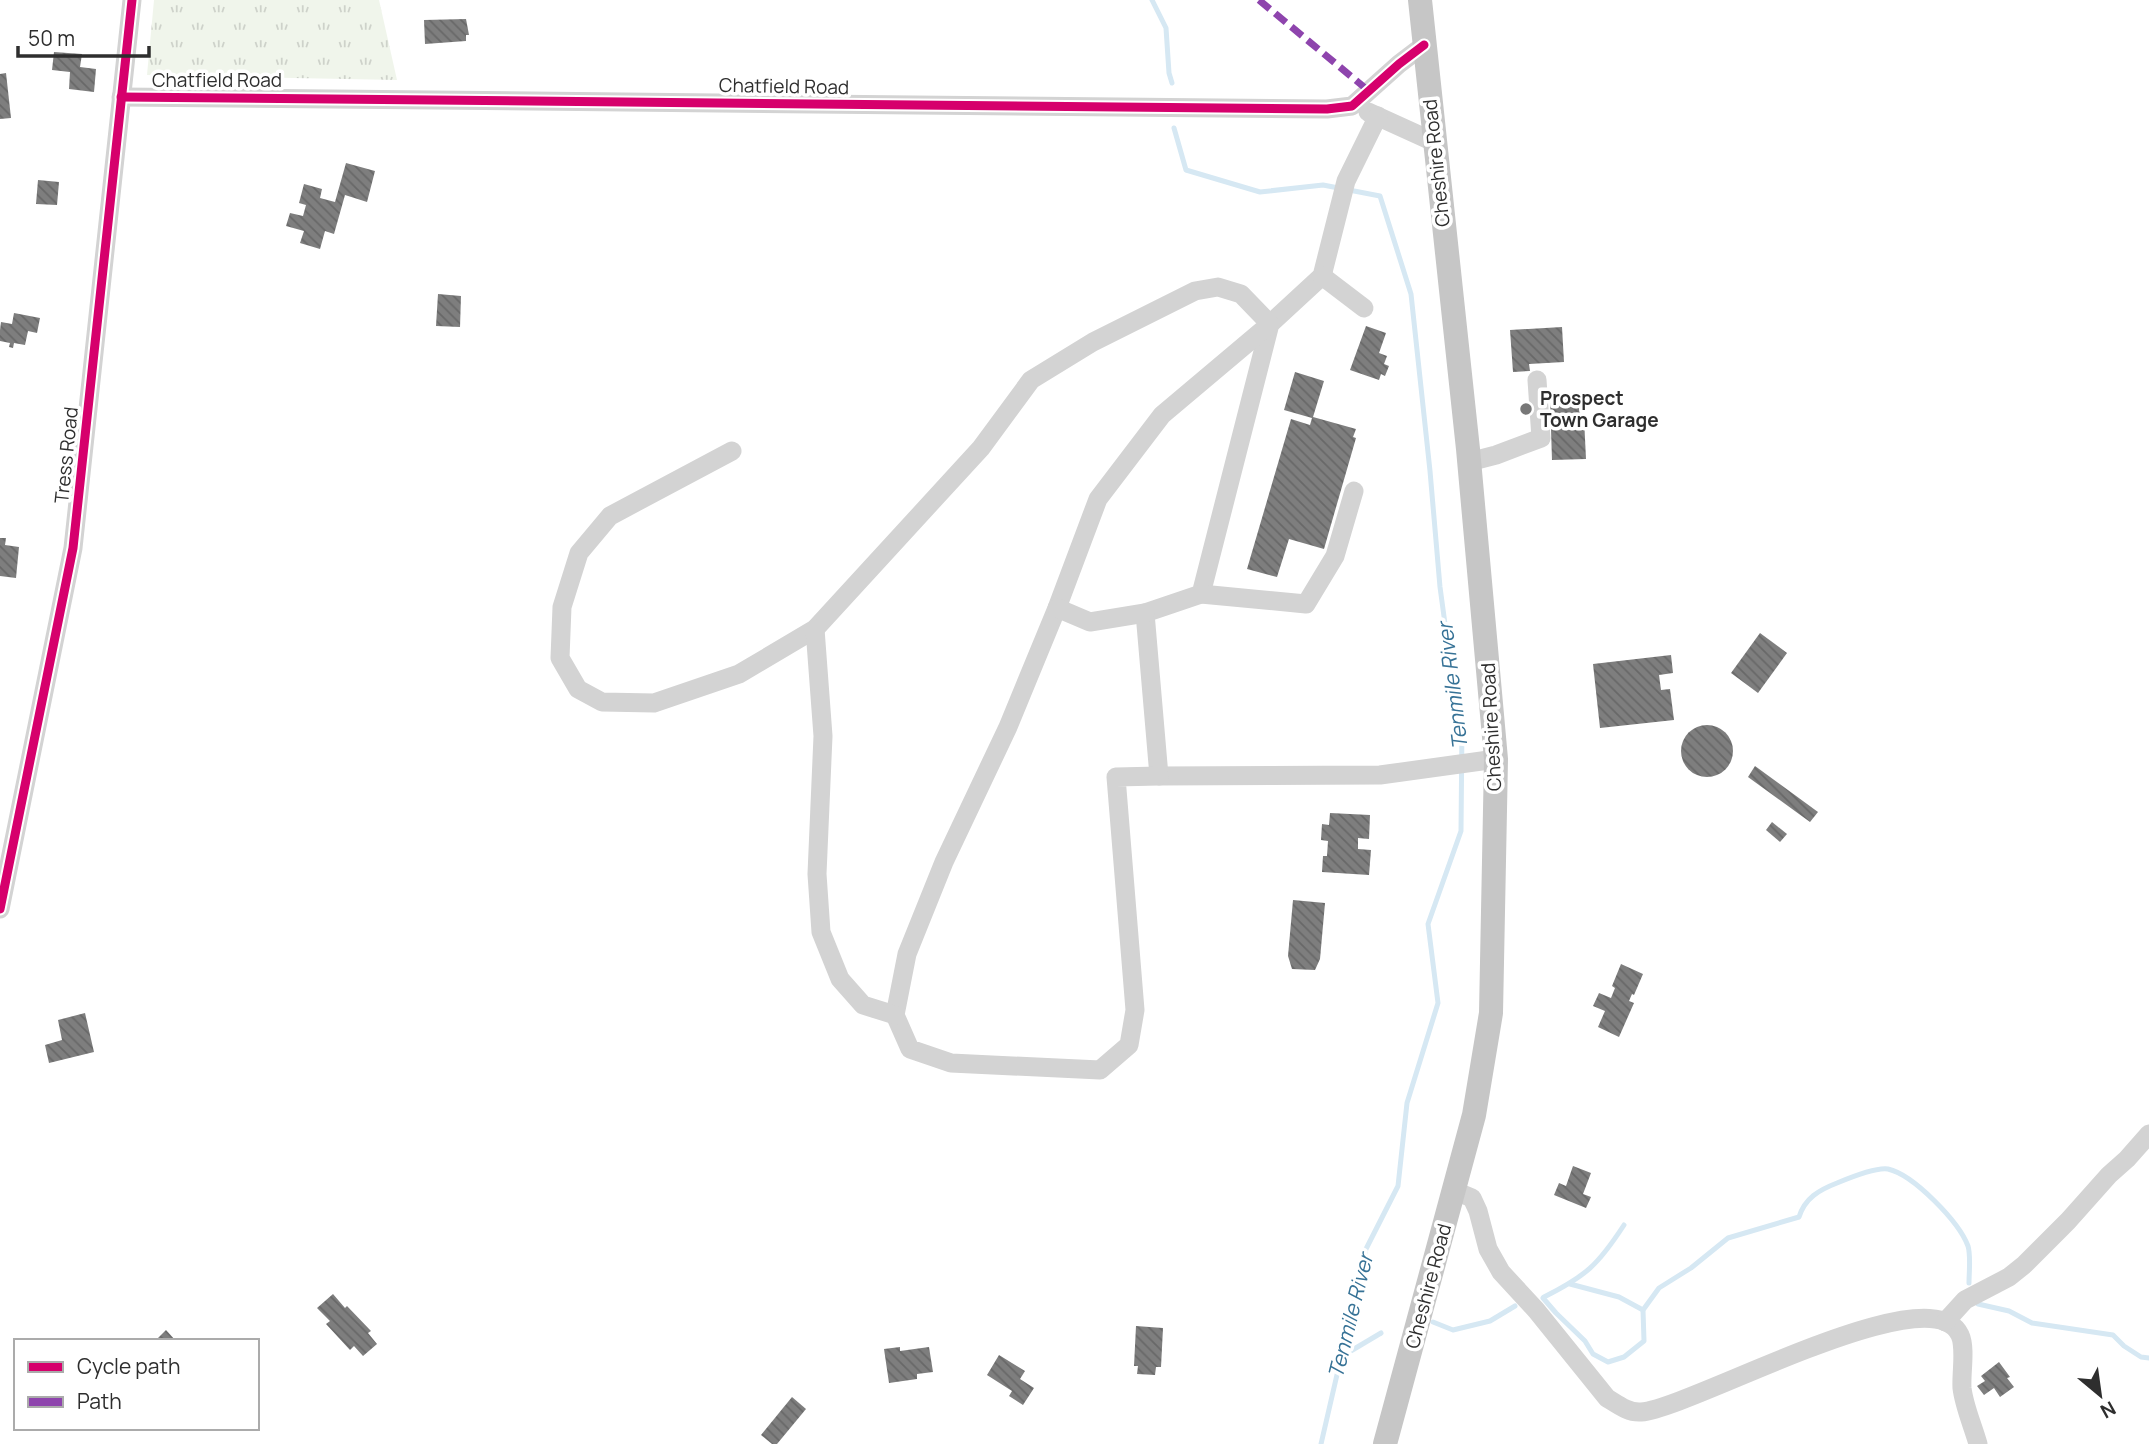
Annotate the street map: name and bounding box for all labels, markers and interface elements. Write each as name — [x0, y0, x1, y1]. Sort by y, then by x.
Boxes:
scale bar — [18, 14, 149, 58]
text: 50 m — [28, 24, 75, 52]
street label: Chatfield Road — [152, 67, 282, 93]
street label: Chatfield Road — [719, 72, 849, 100]
street label: Cheshire Road — [1416, 98, 1456, 228]
place label: Prospect Town Garage — [1540, 385, 1659, 433]
marker: Prospect Town Garage — [1518, 401, 1534, 417]
street label: Tress Road — [48, 405, 84, 505]
water label: Tenmile River — [1430, 619, 1474, 751]
street label: Cheshire Road — [1475, 662, 1507, 792]
street label: Cheshire Road — [1399, 1221, 1457, 1351]
water label: Tenmile River — [1321, 1248, 1380, 1381]
legend — [14, 1339, 259, 1430]
text: Cycle path — [77, 1352, 180, 1380]
north arrow — [2065, 1360, 2135, 1430]
text: Path — [77, 1387, 122, 1415]
text: N — [2096, 1395, 2121, 1425]

